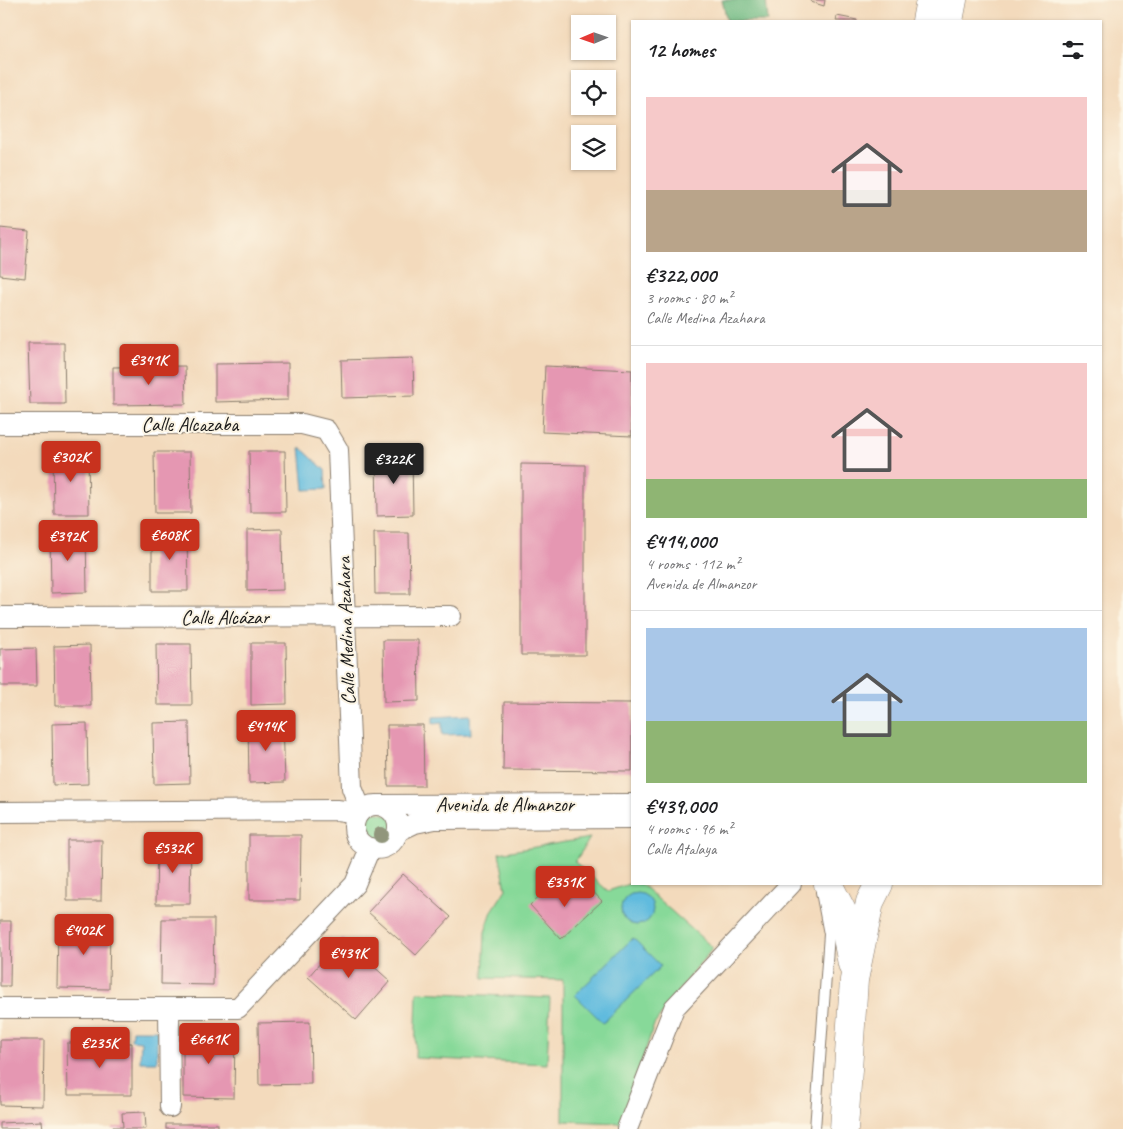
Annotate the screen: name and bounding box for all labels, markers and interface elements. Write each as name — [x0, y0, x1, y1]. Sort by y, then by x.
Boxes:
north arrow — [571, 15, 616, 60]
map controls — [571, 15, 616, 170]
icon: filters — [1059, 36, 1087, 64]
text: 12 homes — [646, 37, 715, 63]
button: locate — [571, 70, 616, 115]
button: layers — [571, 125, 616, 170]
icon: home — [822, 130, 912, 220]
text: €322,000 — [646, 262, 716, 288]
text: 3 rooms · 80 m² — [646, 288, 732, 308]
text: Calle Medina Azahara — [646, 308, 765, 328]
pin: €341K — [114, 344, 184, 386]
text: €341K — [131, 350, 167, 370]
icon: home — [822, 395, 912, 485]
street label: Calle Alcazaba — [142, 412, 240, 437]
pin: €302K — [36, 440, 106, 483]
pin: €322K — [359, 442, 429, 485]
text: €302K — [53, 447, 89, 467]
text: €322K — [376, 449, 412, 469]
pin: €608K — [135, 518, 205, 561]
pin: €392K — [33, 520, 103, 562]
text: €608K — [151, 525, 189, 545]
text: €392K — [50, 526, 86, 546]
text: €414,000 — [646, 528, 716, 554]
text: 4 rooms · 112 m² — [646, 554, 740, 574]
street label: Calle Medina Azahara — [331, 555, 361, 706]
text: Avenida de Almanzor — [646, 574, 756, 594]
street label: Calle Alcázar — [181, 605, 271, 630]
icon: home — [822, 660, 912, 750]
pin: €414K — [231, 710, 301, 752]
text: €414K — [248, 716, 284, 736]
street label: Avenida de Almanzor — [436, 792, 576, 817]
text: €439,000 — [646, 793, 716, 819]
text: 4 rooms · 96 m² — [646, 819, 732, 839]
pin: €532K — [138, 832, 208, 874]
text: €532K — [155, 838, 191, 858]
text: Calle Atalaya — [646, 839, 716, 859]
pin: €351K — [530, 866, 600, 908]
text: €351K — [547, 872, 583, 892]
pin: €402K — [49, 914, 119, 956]
text: €402K — [66, 920, 102, 940]
pin: €439K — [314, 936, 384, 979]
text: €439K — [331, 943, 367, 963]
pin: €661K — [174, 1022, 244, 1065]
pin: €235K — [65, 1026, 135, 1069]
text: €661K — [190, 1029, 228, 1049]
text: €235K — [82, 1033, 118, 1053]

